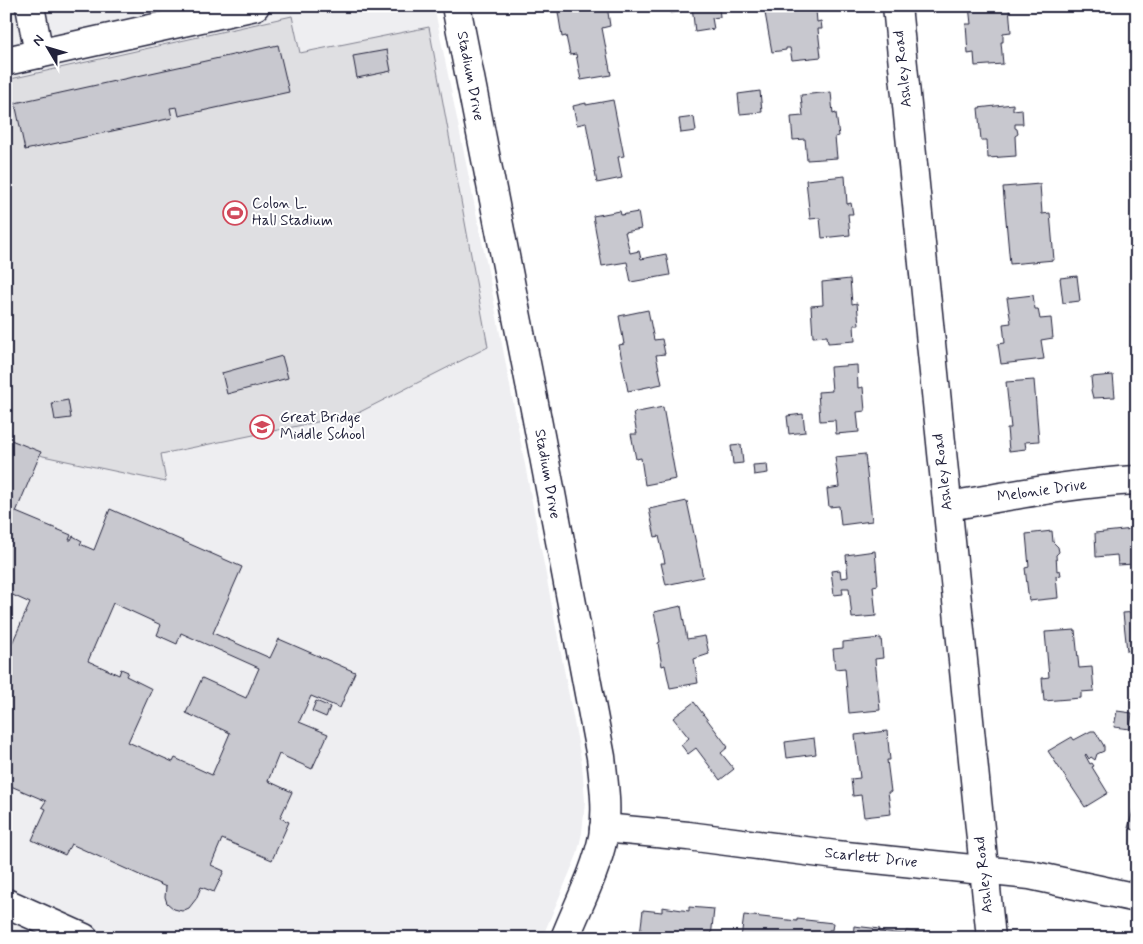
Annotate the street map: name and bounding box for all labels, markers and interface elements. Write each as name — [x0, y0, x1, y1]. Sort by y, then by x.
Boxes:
north arrow — [22, 22, 72, 72]
street label: Ashley Road — [889, 29, 917, 109]
street label: Stadium Drive — [452, 30, 489, 123]
text: N — [29, 31, 49, 50]
place label: Colon L. Hall Stadium — [252, 194, 333, 231]
sports icon: Colon L. Hall Stadium — [222, 200, 248, 226]
place label: Great Bridge Middle School — [280, 408, 365, 445]
school or university icon: Great Bridge Middle School — [249, 414, 275, 440]
street label: Stadium Drive — [529, 428, 565, 521]
street label: Ashley Road — [928, 432, 958, 512]
street label: Melonie Drive — [996, 475, 1088, 507]
street label: Ashley Road — [970, 835, 998, 915]
street label: Scarlett Drive — [824, 843, 919, 873]

